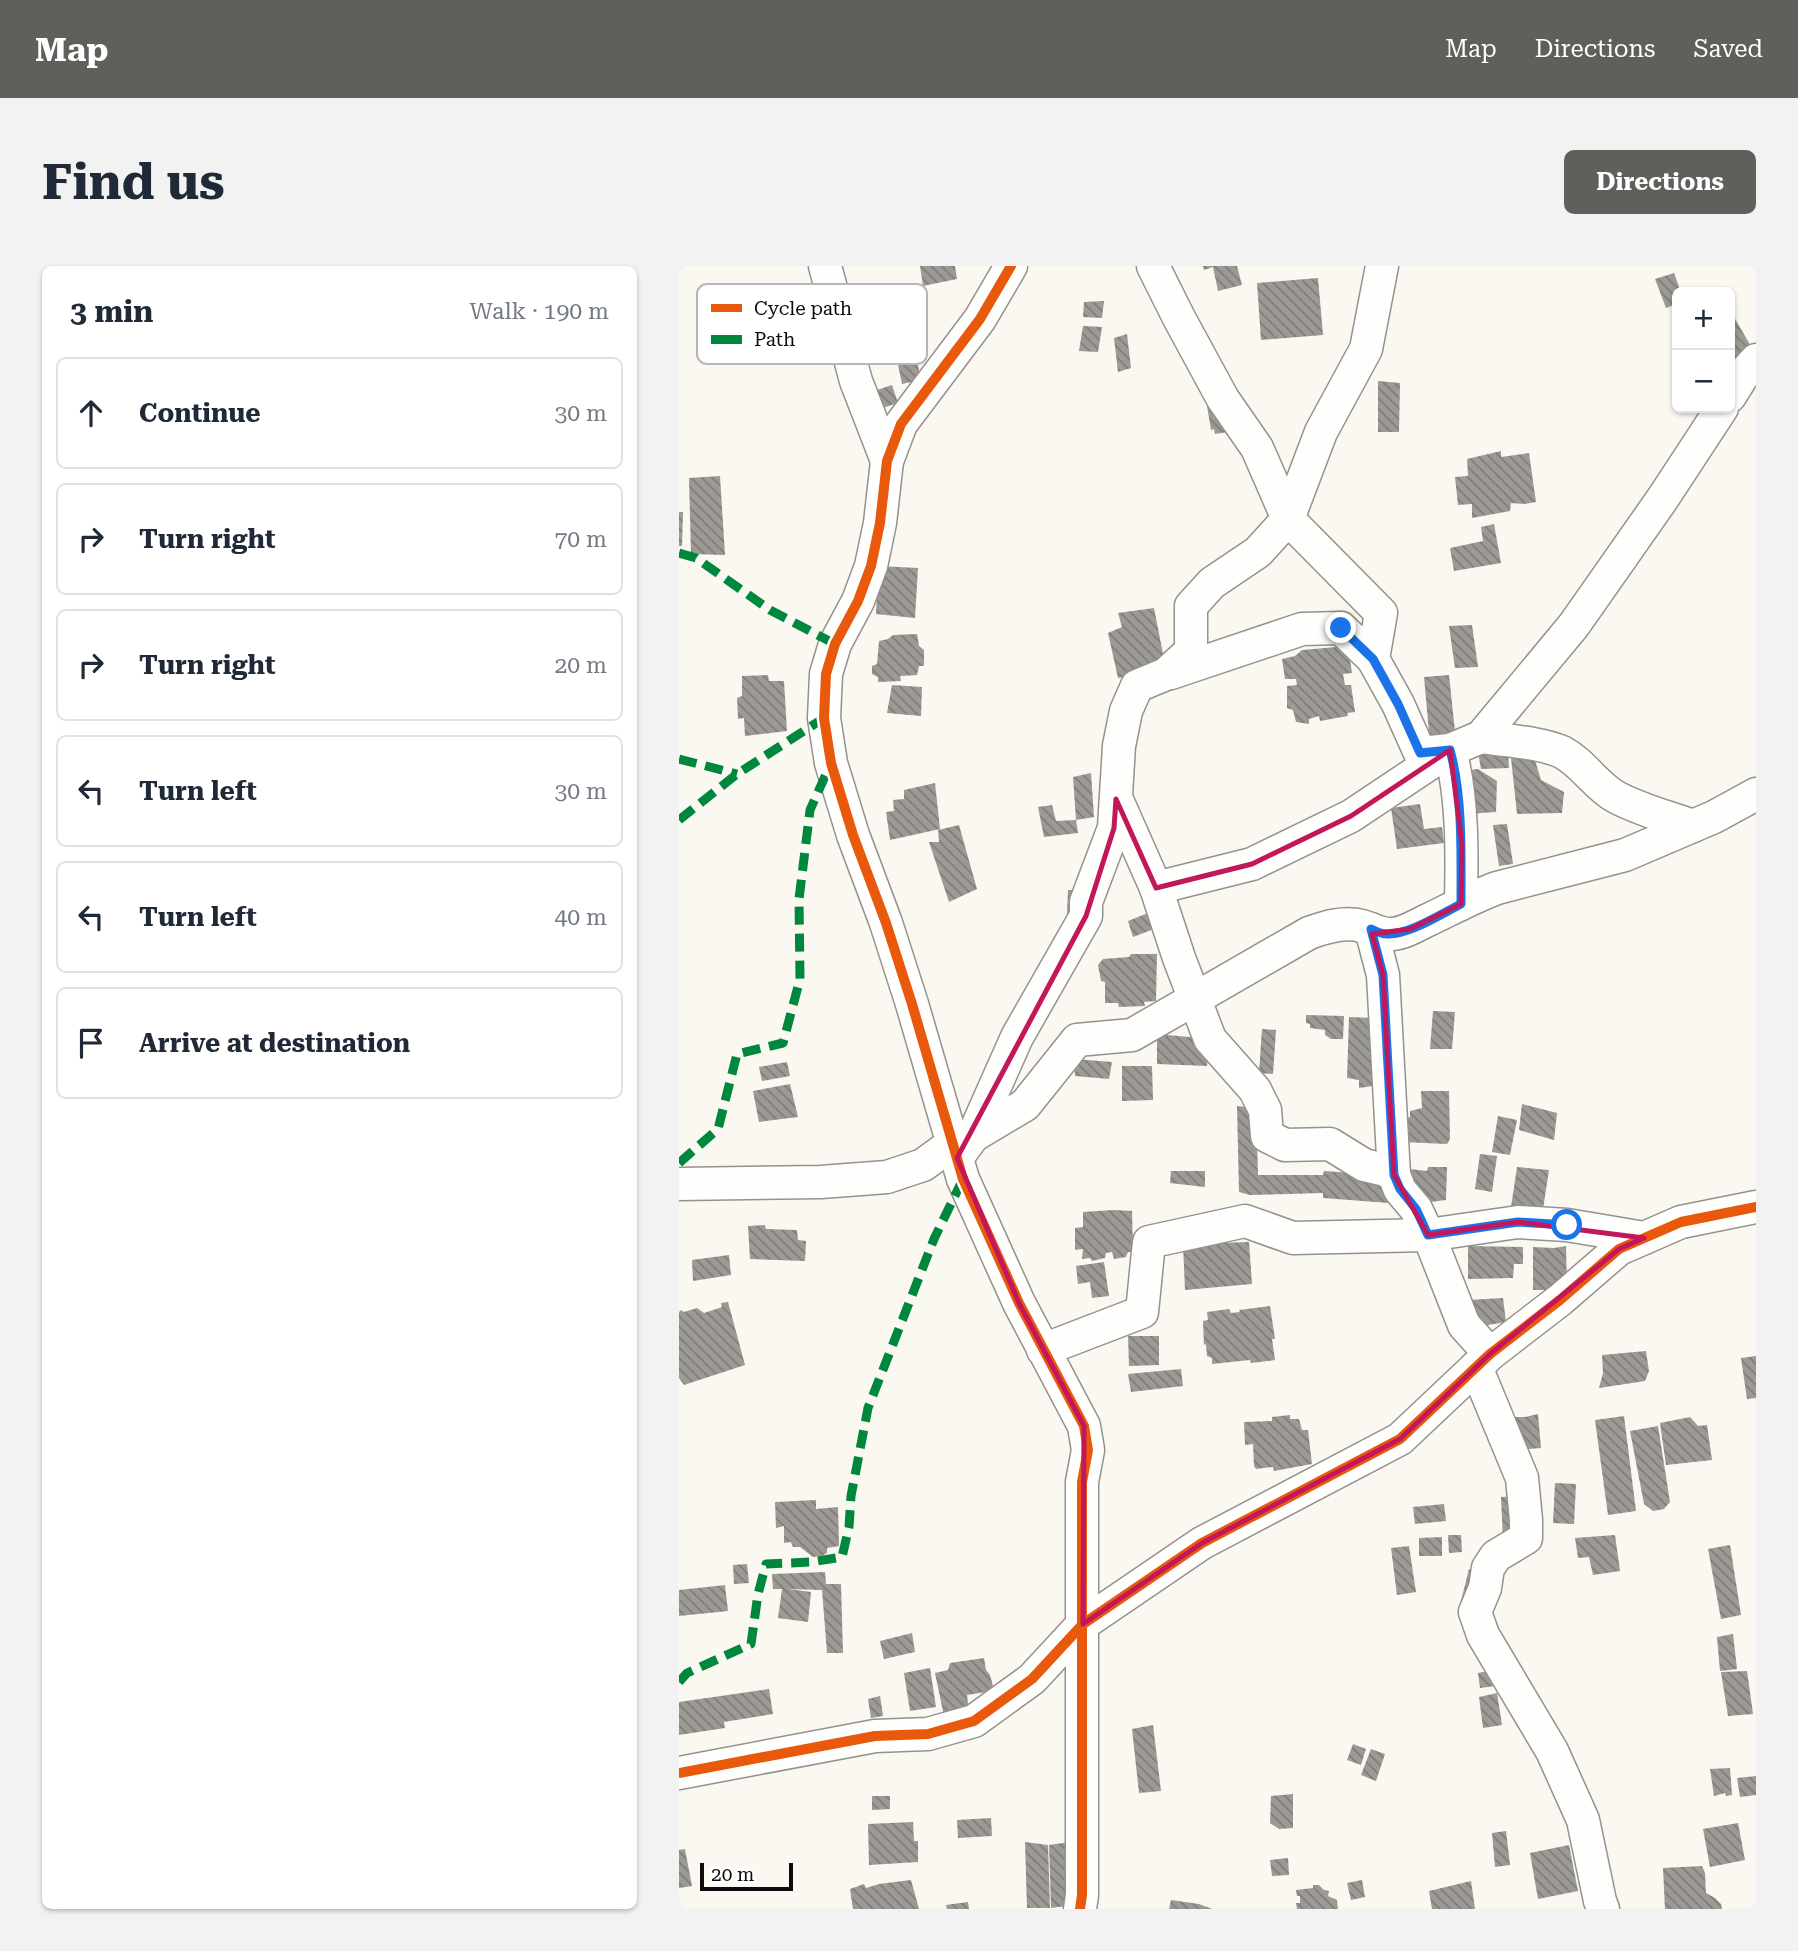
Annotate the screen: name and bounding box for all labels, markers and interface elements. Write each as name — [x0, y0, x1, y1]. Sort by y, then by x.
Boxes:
text: Map — [35, 30, 109, 69]
text: Map — [1445, 35, 1497, 63]
text: Directions — [1535, 35, 1655, 63]
text: Saved — [1693, 35, 1763, 63]
button: Directions — [1564, 150, 1756, 214]
text: Find us — [42, 154, 225, 211]
legend — [697, 284, 927, 364]
map controls — [1672, 287, 1735, 413]
button: + — [1672, 287, 1735, 350]
text: 3 min — [70, 294, 153, 329]
text: Cycle path — [754, 297, 852, 320]
text: Walk · 190 m — [470, 298, 609, 325]
text: Path — [754, 328, 795, 351]
button: − — [1672, 350, 1735, 413]
icon: ahead — [72, 394, 110, 432]
text: Continue — [139, 398, 261, 428]
text: 30 m — [554, 400, 607, 427]
icon: right — [72, 520, 110, 558]
text: Turn right — [139, 524, 275, 554]
text: 70 m — [554, 526, 607, 553]
route end — [1325, 612, 1356, 643]
icon: right — [72, 646, 110, 684]
text: Turn right — [139, 650, 275, 680]
text: 20 m — [554, 652, 607, 679]
icon: left — [72, 772, 110, 810]
text: Turn left — [139, 776, 257, 806]
text: 30 m — [554, 778, 607, 805]
icon: left — [72, 898, 110, 936]
text: Turn left — [139, 902, 257, 932]
text: 40 m — [554, 904, 607, 931]
icon: arrive — [72, 1024, 110, 1062]
text: Arrive at destination — [139, 1028, 410, 1058]
route start — [1551, 1209, 1582, 1240]
scale bar — [700, 1860, 793, 1892]
text: 20 m — [711, 1863, 754, 1886]

